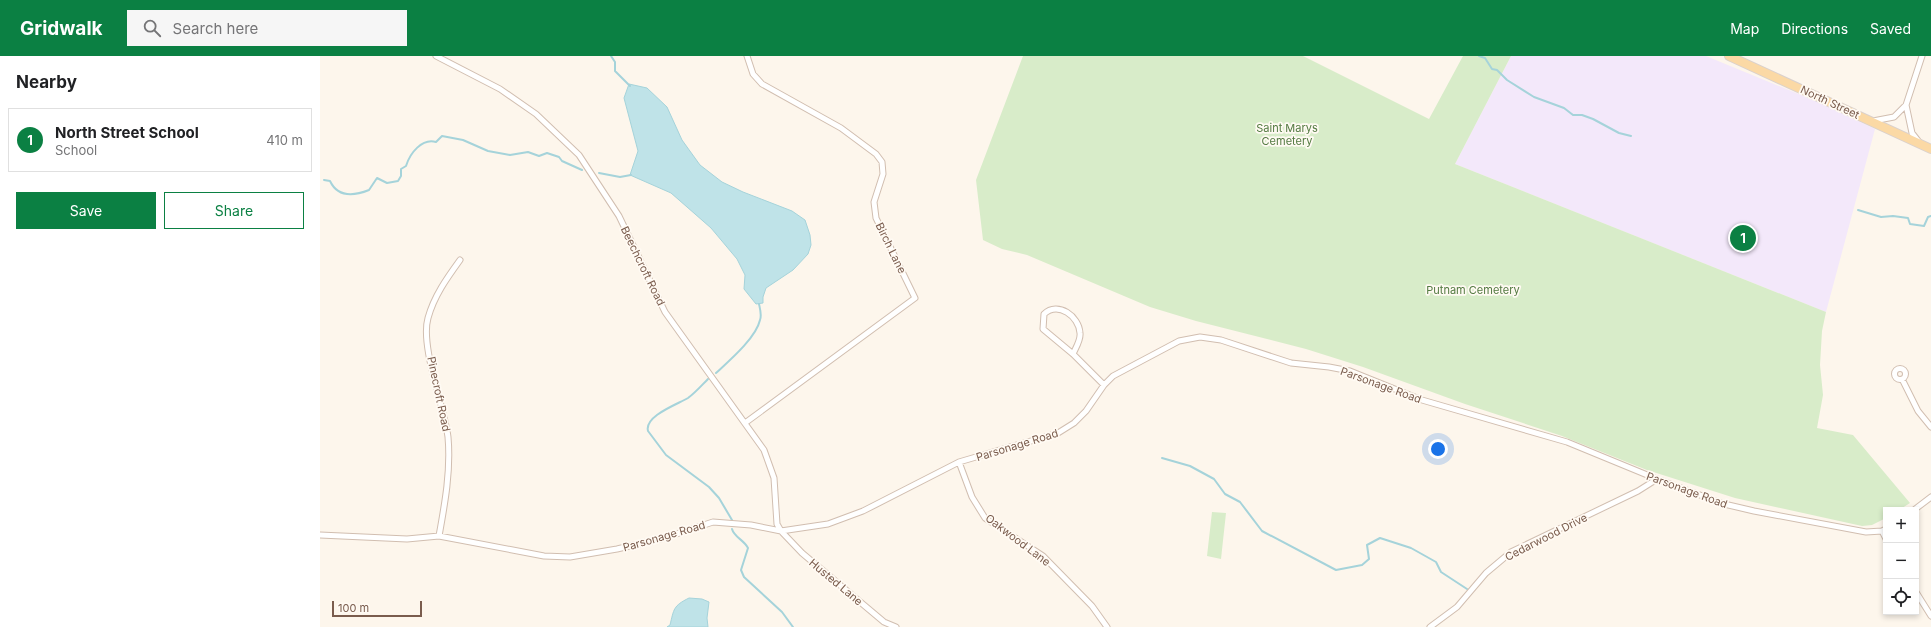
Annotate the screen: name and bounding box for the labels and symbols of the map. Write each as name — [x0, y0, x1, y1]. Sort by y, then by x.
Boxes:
street label: North Street — [1798, 82, 1862, 122]
park label: Saint Marys Cemetery — [1256, 121, 1318, 148]
street label: Birch Lane — [873, 220, 909, 276]
pin: 1 — [1730, 223, 1756, 253]
street label: Beechcroft Road — [618, 224, 668, 308]
park label: Putnam Cemetery — [1426, 283, 1520, 297]
street label: Pinecroft Road — [424, 355, 454, 433]
street label: Parsonage Road — [1339, 364, 1423, 406]
street label: Parsonage Road — [974, 426, 1060, 464]
your location — [1428, 439, 1448, 459]
street label: Parsonage Road — [1645, 469, 1729, 511]
street label: Cedarwood Drive — [1502, 510, 1590, 564]
street label: Oakwood Lane — [983, 511, 1053, 569]
street label: Parsonage Road — [621, 518, 707, 554]
street label: Husted Lane — [806, 556, 866, 608]
scale bar — [332, 599, 422, 618]

